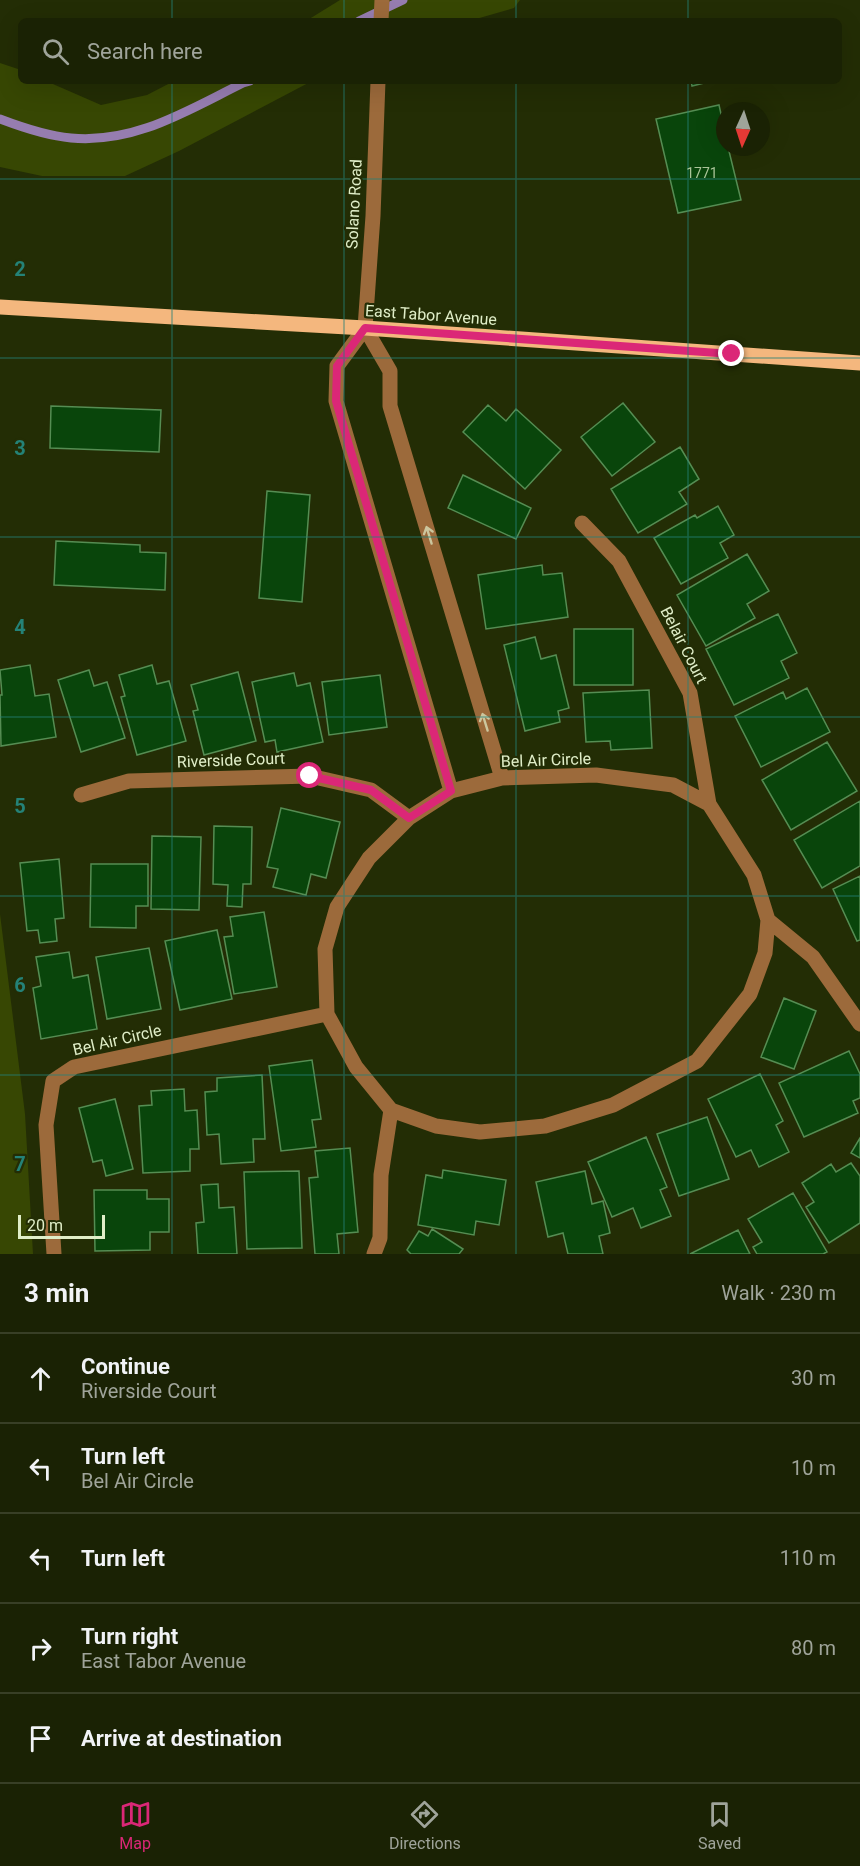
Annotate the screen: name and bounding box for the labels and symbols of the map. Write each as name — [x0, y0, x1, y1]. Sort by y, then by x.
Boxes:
north arrow — [716, 102, 770, 156]
street label: Solano Road — [342, 159, 366, 249]
house number: 1771 — [686, 165, 718, 181]
text: 2 — [14, 257, 26, 281]
street label: East Tabor Avenue — [364, 301, 498, 329]
route end — [718, 340, 744, 366]
text: 3 — [14, 436, 26, 460]
one-way arrow — [423, 526, 434, 545]
street label: Belair Court — [657, 603, 711, 687]
text: 4 — [14, 615, 26, 639]
one-way arrow — [479, 713, 490, 732]
street label: Riverside Court — [177, 749, 285, 771]
street label: Bel Air Circle — [501, 749, 591, 771]
route start — [296, 762, 322, 788]
text: 5 — [14, 794, 26, 818]
text: 6 — [14, 973, 26, 997]
street label: Bel Air Circle — [71, 1021, 163, 1059]
text: 7 — [14, 1152, 26, 1176]
scale bar — [18, 1212, 105, 1240]

